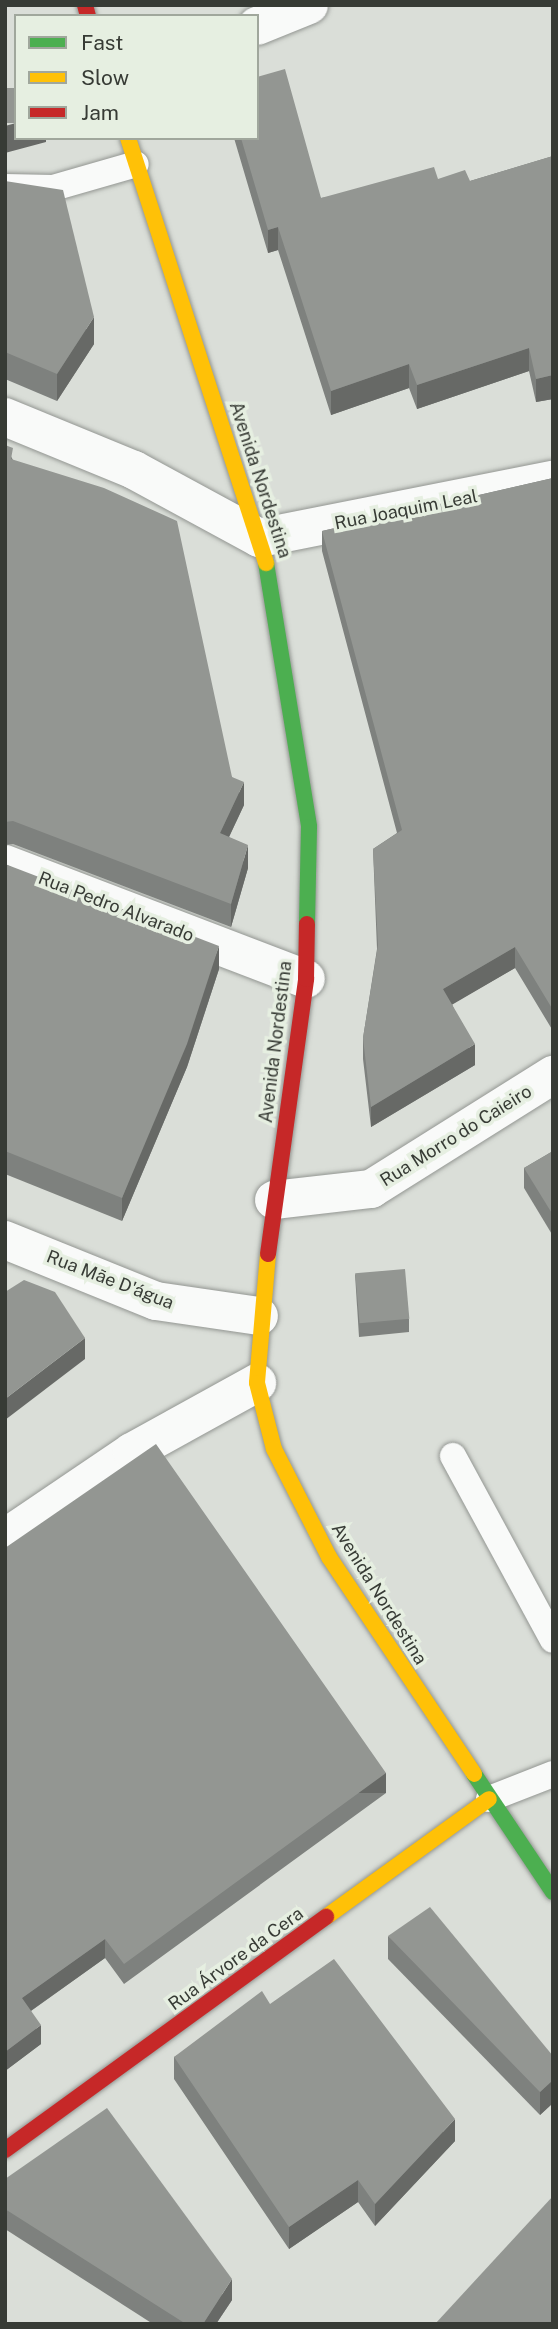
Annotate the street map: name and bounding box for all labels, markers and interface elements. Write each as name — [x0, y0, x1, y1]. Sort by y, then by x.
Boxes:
legend — [14, 14, 259, 140]
text: Fast — [81, 30, 123, 55]
text: Slow — [81, 65, 129, 90]
text: Jam — [81, 100, 119, 125]
street label: Avenida Nordestina — [225, 399, 295, 561]
street label: Rua Joaquim Leal — [333, 486, 479, 534]
street label: Rua Pedro Alvarado — [35, 867, 197, 947]
street label: Avenida Nordestina — [255, 960, 297, 1124]
street label: Rua Morro do Caieiro — [376, 1080, 536, 1192]
street label: Rua Mãe D'água — [43, 1246, 177, 1314]
street label: Avenida Nordestina — [327, 1519, 431, 1669]
street label: Rua Árvore da Cera — [164, 1903, 308, 2015]

